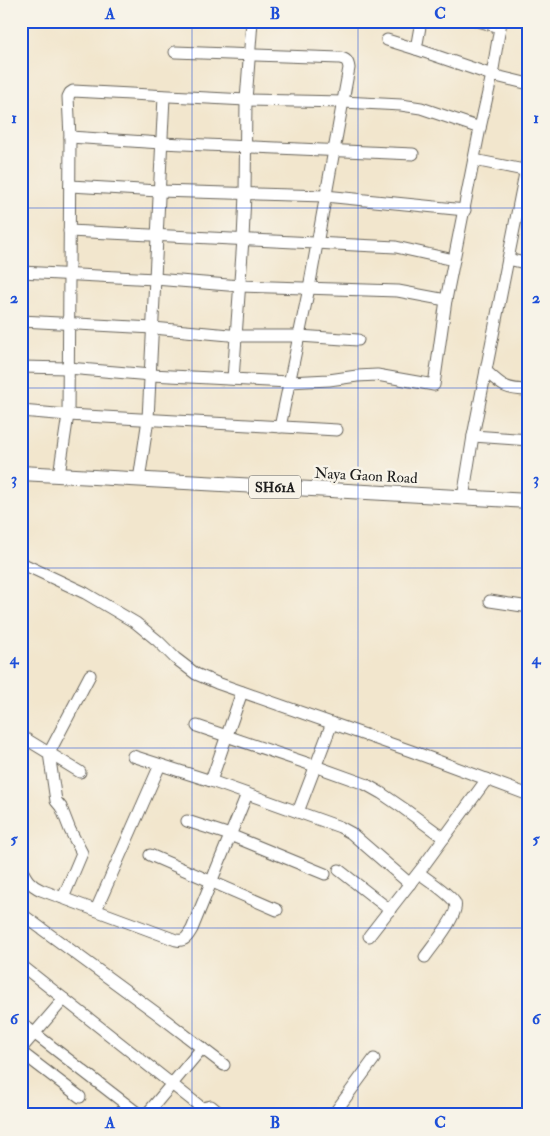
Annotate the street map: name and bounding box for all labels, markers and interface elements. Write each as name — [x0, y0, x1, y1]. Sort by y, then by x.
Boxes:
text: A — [104, 4, 116, 24]
text: B — [270, 4, 280, 24]
text: C — [434, 4, 446, 24]
text: 1 — [11, 108, 17, 128]
text: 1 — [533, 108, 539, 128]
text: 2 — [10, 288, 18, 308]
text: 2 — [532, 288, 540, 308]
street label: Naya Gaon Road — [314, 464, 419, 488]
text: 3 — [11, 469, 17, 489]
text: 3 — [533, 469, 539, 489]
road number: SH61A — [249, 476, 301, 498]
text: 4 — [9, 649, 20, 669]
text: 4 — [531, 649, 542, 669]
text: 5 — [10, 829, 18, 849]
text: 5 — [532, 829, 540, 849]
text: 6 — [10, 1009, 20, 1029]
text: 6 — [532, 1009, 542, 1029]
text: A — [104, 1113, 116, 1133]
text: B — [270, 1113, 280, 1133]
text: C — [434, 1113, 446, 1133]

